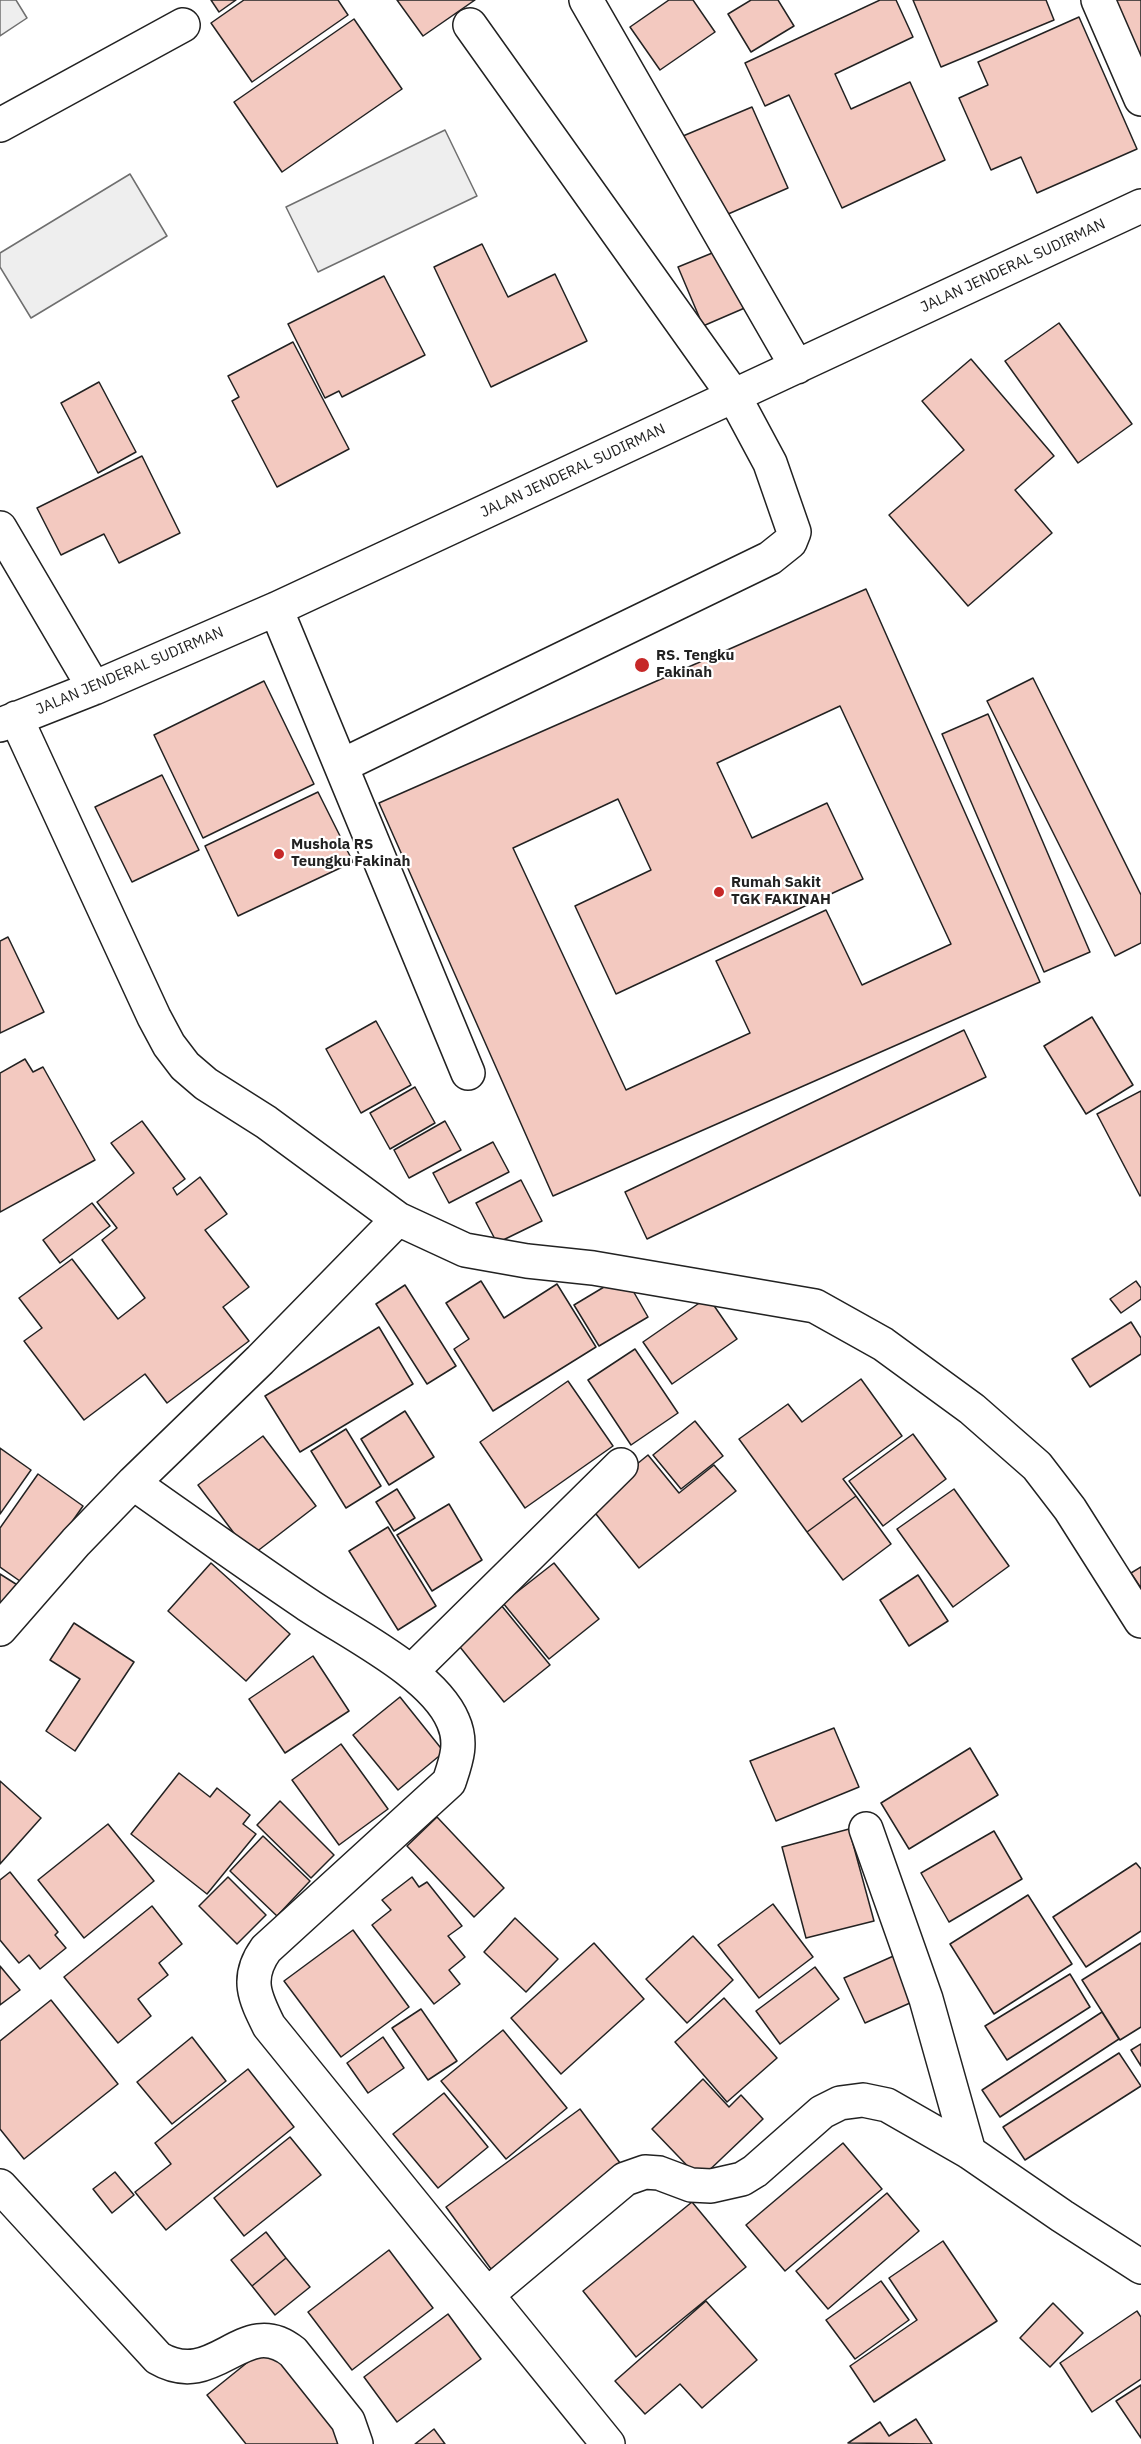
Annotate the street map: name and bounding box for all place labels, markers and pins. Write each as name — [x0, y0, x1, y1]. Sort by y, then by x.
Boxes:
place label: RS. Tengku Fakinah — [656, 647, 735, 682]
marker: RS. Tengku Fakinah — [633, 656, 651, 674]
place label: Mushola RS Teungku Fakinah — [291, 836, 410, 871]
marker: Mushola RS Teungku Fakinah — [272, 847, 286, 861]
place label: Rumah Sakit TGK FAKINAH — [731, 874, 831, 909]
marker: Rumah Sakit TGK FAKINAH — [712, 885, 726, 899]

